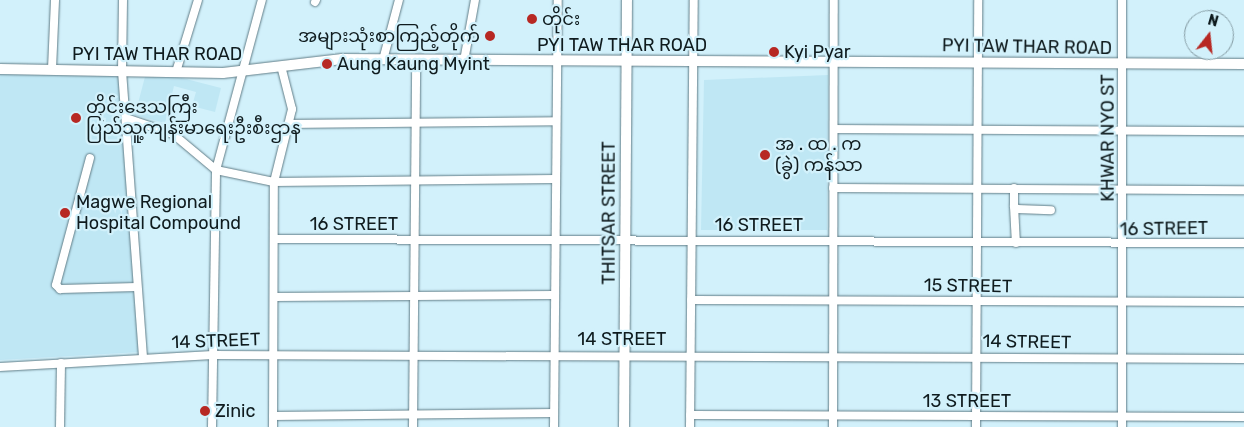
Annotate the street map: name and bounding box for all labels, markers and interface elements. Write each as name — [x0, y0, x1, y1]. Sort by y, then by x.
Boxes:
place label: တိုင်း — [542, 8, 580, 30]
north arrow — [1184, 10, 1234, 60]
text: N — [1206, 11, 1220, 31]
marker: တိုင်း — [526, 13, 538, 25]
place label: အများသုံးစာကြည့်တိုက် — [298, 25, 480, 47]
marker: အများသုံးစာကြည့်တိုက် — [484, 30, 496, 42]
street label: PYI TAW THAR ROAD — [536, 34, 708, 56]
street label: PYI TAW THAR ROAD — [941, 35, 1113, 59]
place label: Kyi Pyar — [784, 41, 851, 63]
street label: PYI TAW THAR ROAD — [71, 43, 243, 65]
marker: Kyi Pyar — [768, 46, 780, 58]
place label: Aung Kaung Myint — [337, 53, 490, 75]
marker: Aung Kaung Myint — [321, 58, 333, 70]
street label: KHWAR NYO ST — [1097, 74, 1119, 202]
place label: တိုင်းဒေသကြီး ပြည်သူ့ကျန်းမာရေးဦးစီးဌာန — [86, 97, 301, 140]
marker: တိုင်းဒေသကြီး ပြည်သူ့ကျန်းမာရေးဦးစီးဌာန — [70, 112, 82, 124]
place label: အ . ထ . က (ခွဲ) ကန်သာ — [775, 134, 863, 176]
street label: THITSAR STREET — [598, 141, 620, 285]
marker: အ . ထ . က (ခွဲ) ကန်သာ — [759, 149, 771, 161]
place label: Magwe Regional Hospital Compound — [76, 192, 241, 234]
marker: Magwe Regional Hospital Compound — [58, 206, 72, 220]
street label: 16 STREET — [310, 213, 398, 235]
street label: 16 STREET — [715, 214, 803, 236]
street label: 16 STREET — [1120, 217, 1208, 241]
street label: 15 STREET — [924, 274, 1012, 298]
street label: 14 STREET — [578, 328, 666, 350]
street label: 14 STREET — [171, 329, 261, 353]
street label: 14 STREET — [982, 330, 1072, 354]
street label: 13 STREET — [923, 390, 1011, 412]
place label: Zinic — [215, 400, 255, 422]
marker: Zinic — [199, 405, 211, 417]

